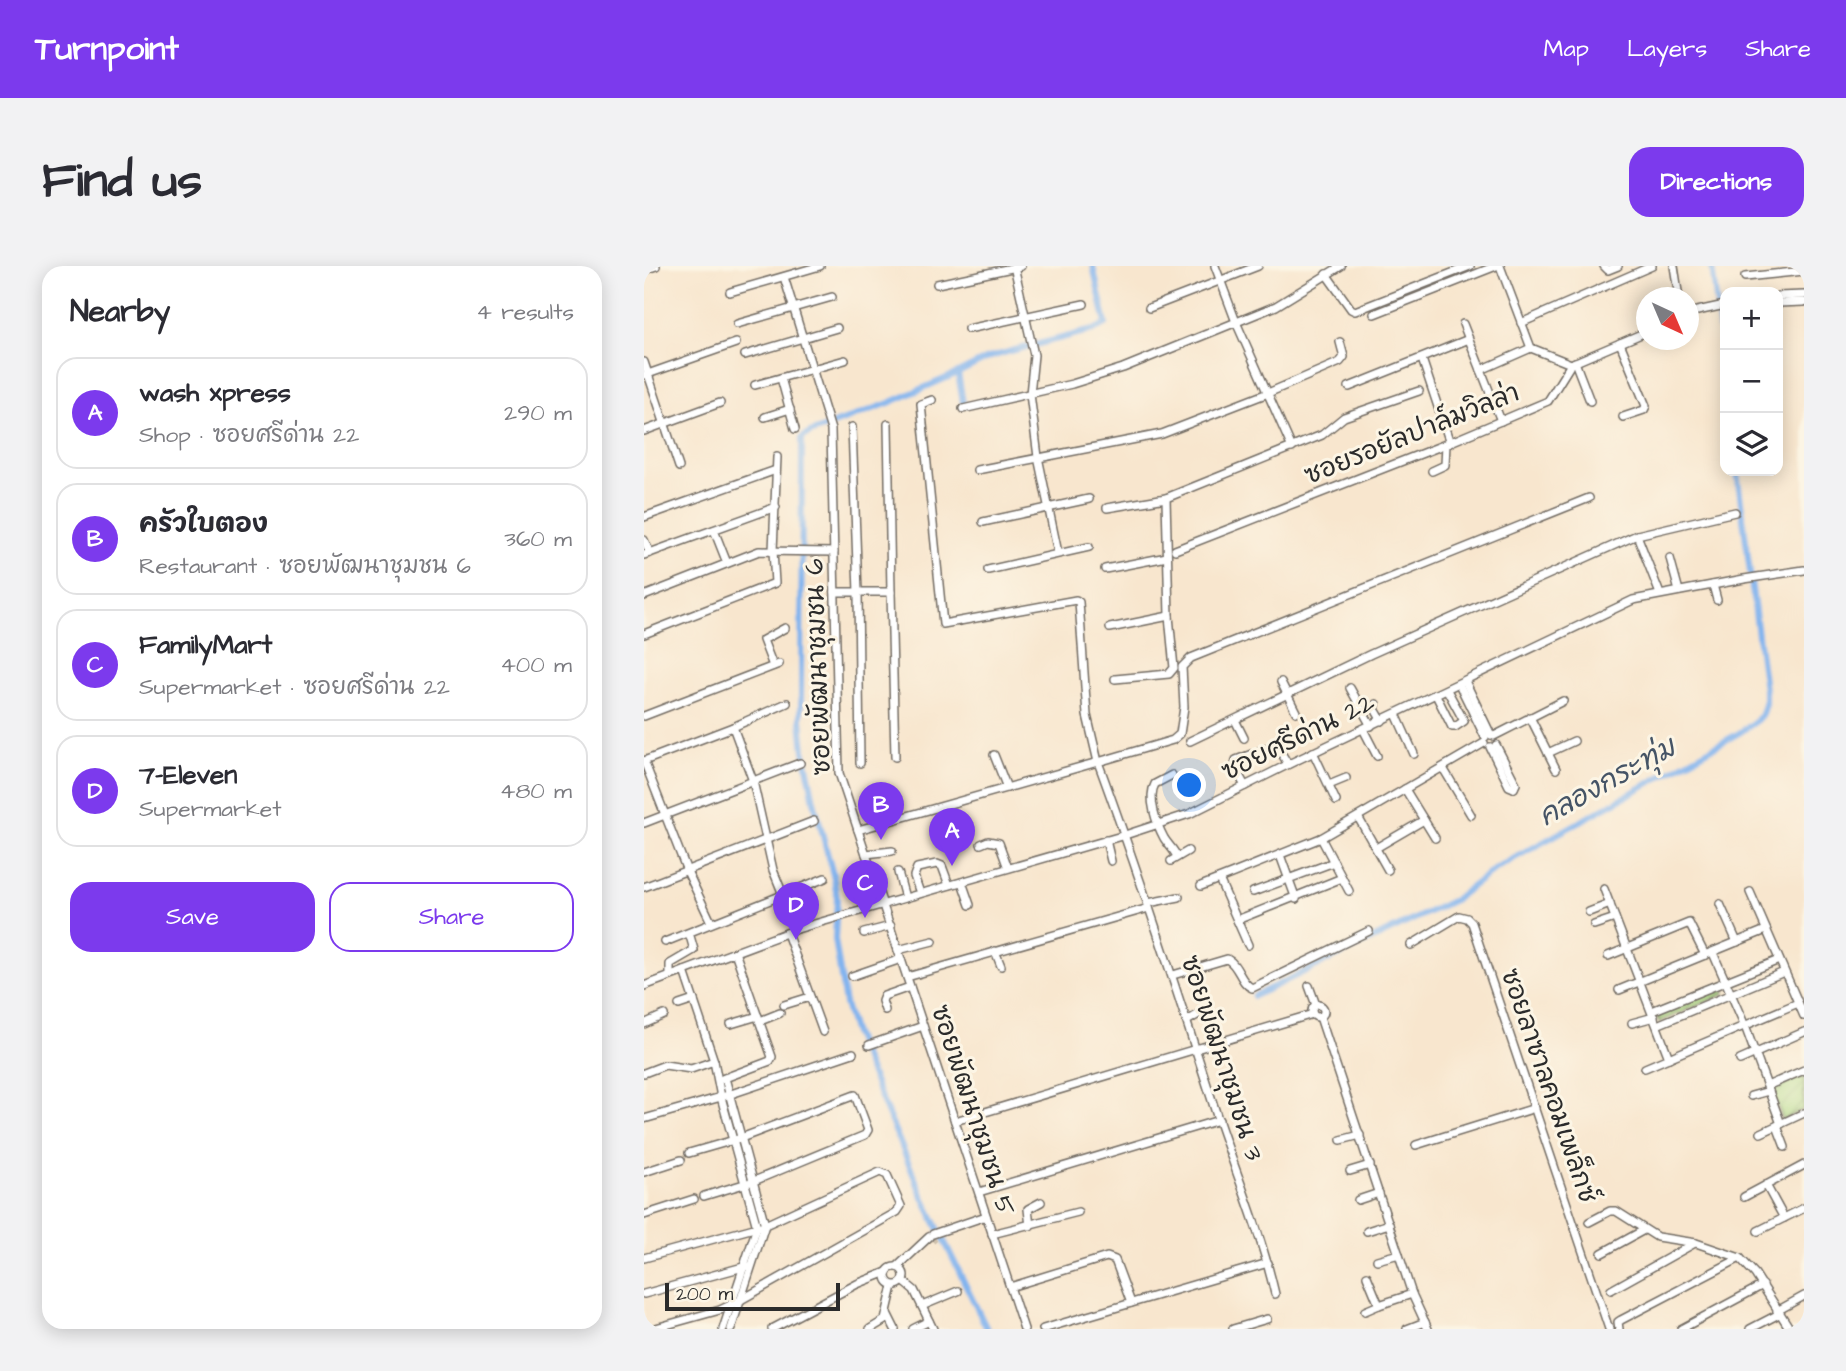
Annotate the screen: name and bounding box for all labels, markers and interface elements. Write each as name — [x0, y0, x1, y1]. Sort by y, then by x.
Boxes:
text: Turnpoint — [35, 26, 179, 72]
text: Map — [1544, 32, 1589, 66]
text: Layers — [1627, 32, 1707, 66]
text: Share — [1745, 32, 1811, 66]
button: Directions — [1629, 147, 1804, 217]
text: Find us — [42, 148, 202, 216]
north arrow — [1636, 287, 1699, 350]
map controls — [1720, 287, 1783, 476]
button: + — [1720, 287, 1783, 350]
text: Nearby — [70, 291, 170, 333]
text: 4 results — [476, 296, 574, 328]
button: − — [1720, 350, 1783, 413]
street label: ซอยรอยัลปาล์มวิลล่า — [1299, 374, 1525, 494]
text: wash xpress — [139, 375, 291, 411]
text: A — [88, 397, 102, 429]
text: 290 m — [504, 397, 572, 429]
button: layers — [1720, 413, 1783, 476]
text: Shop · ซอยศรีด่าน 22 — [139, 419, 359, 451]
text: ครัวใบตอง — [139, 506, 268, 542]
text: B — [87, 523, 103, 555]
text: 360 m — [504, 523, 572, 555]
text: Restaurant · ซอยพัฒนาชุมชน 6 — [139, 550, 471, 582]
street label: ซอยพัฒนาชุมชน 6 — [796, 558, 840, 776]
text: FamilyMart — [139, 627, 272, 663]
text: C — [87, 649, 103, 681]
text: 400 m — [500, 649, 572, 681]
text: Supermarket · ซอยศรีด่าน 22 — [139, 671, 450, 703]
street label: ซอยศรีด่าน 22 — [1216, 684, 1381, 790]
water label: คลองกระทุ่ม — [1531, 727, 1684, 836]
text: 7-Eleven — [139, 757, 237, 793]
your location — [1172, 768, 1206, 802]
text: D — [88, 775, 102, 807]
text: 480 m — [500, 775, 572, 807]
pin: B — [858, 782, 904, 840]
text: Supermarket — [139, 793, 282, 825]
pin: A — [929, 808, 975, 866]
pin: C — [842, 860, 888, 918]
button: Save — [70, 882, 315, 952]
button: Share — [329, 882, 574, 952]
pin: D — [773, 882, 819, 940]
street label: ซอยพัฒนาชุมชน 3 — [1172, 951, 1272, 1165]
street label: ซอยลาซาลคอมเพล็กซ์ — [1492, 964, 1606, 1208]
street label: ซอยพัฒนาชุมชน 5 — [922, 1000, 1024, 1220]
scale bar — [665, 1280, 840, 1312]
text: 200 m — [676, 1281, 733, 1308]

